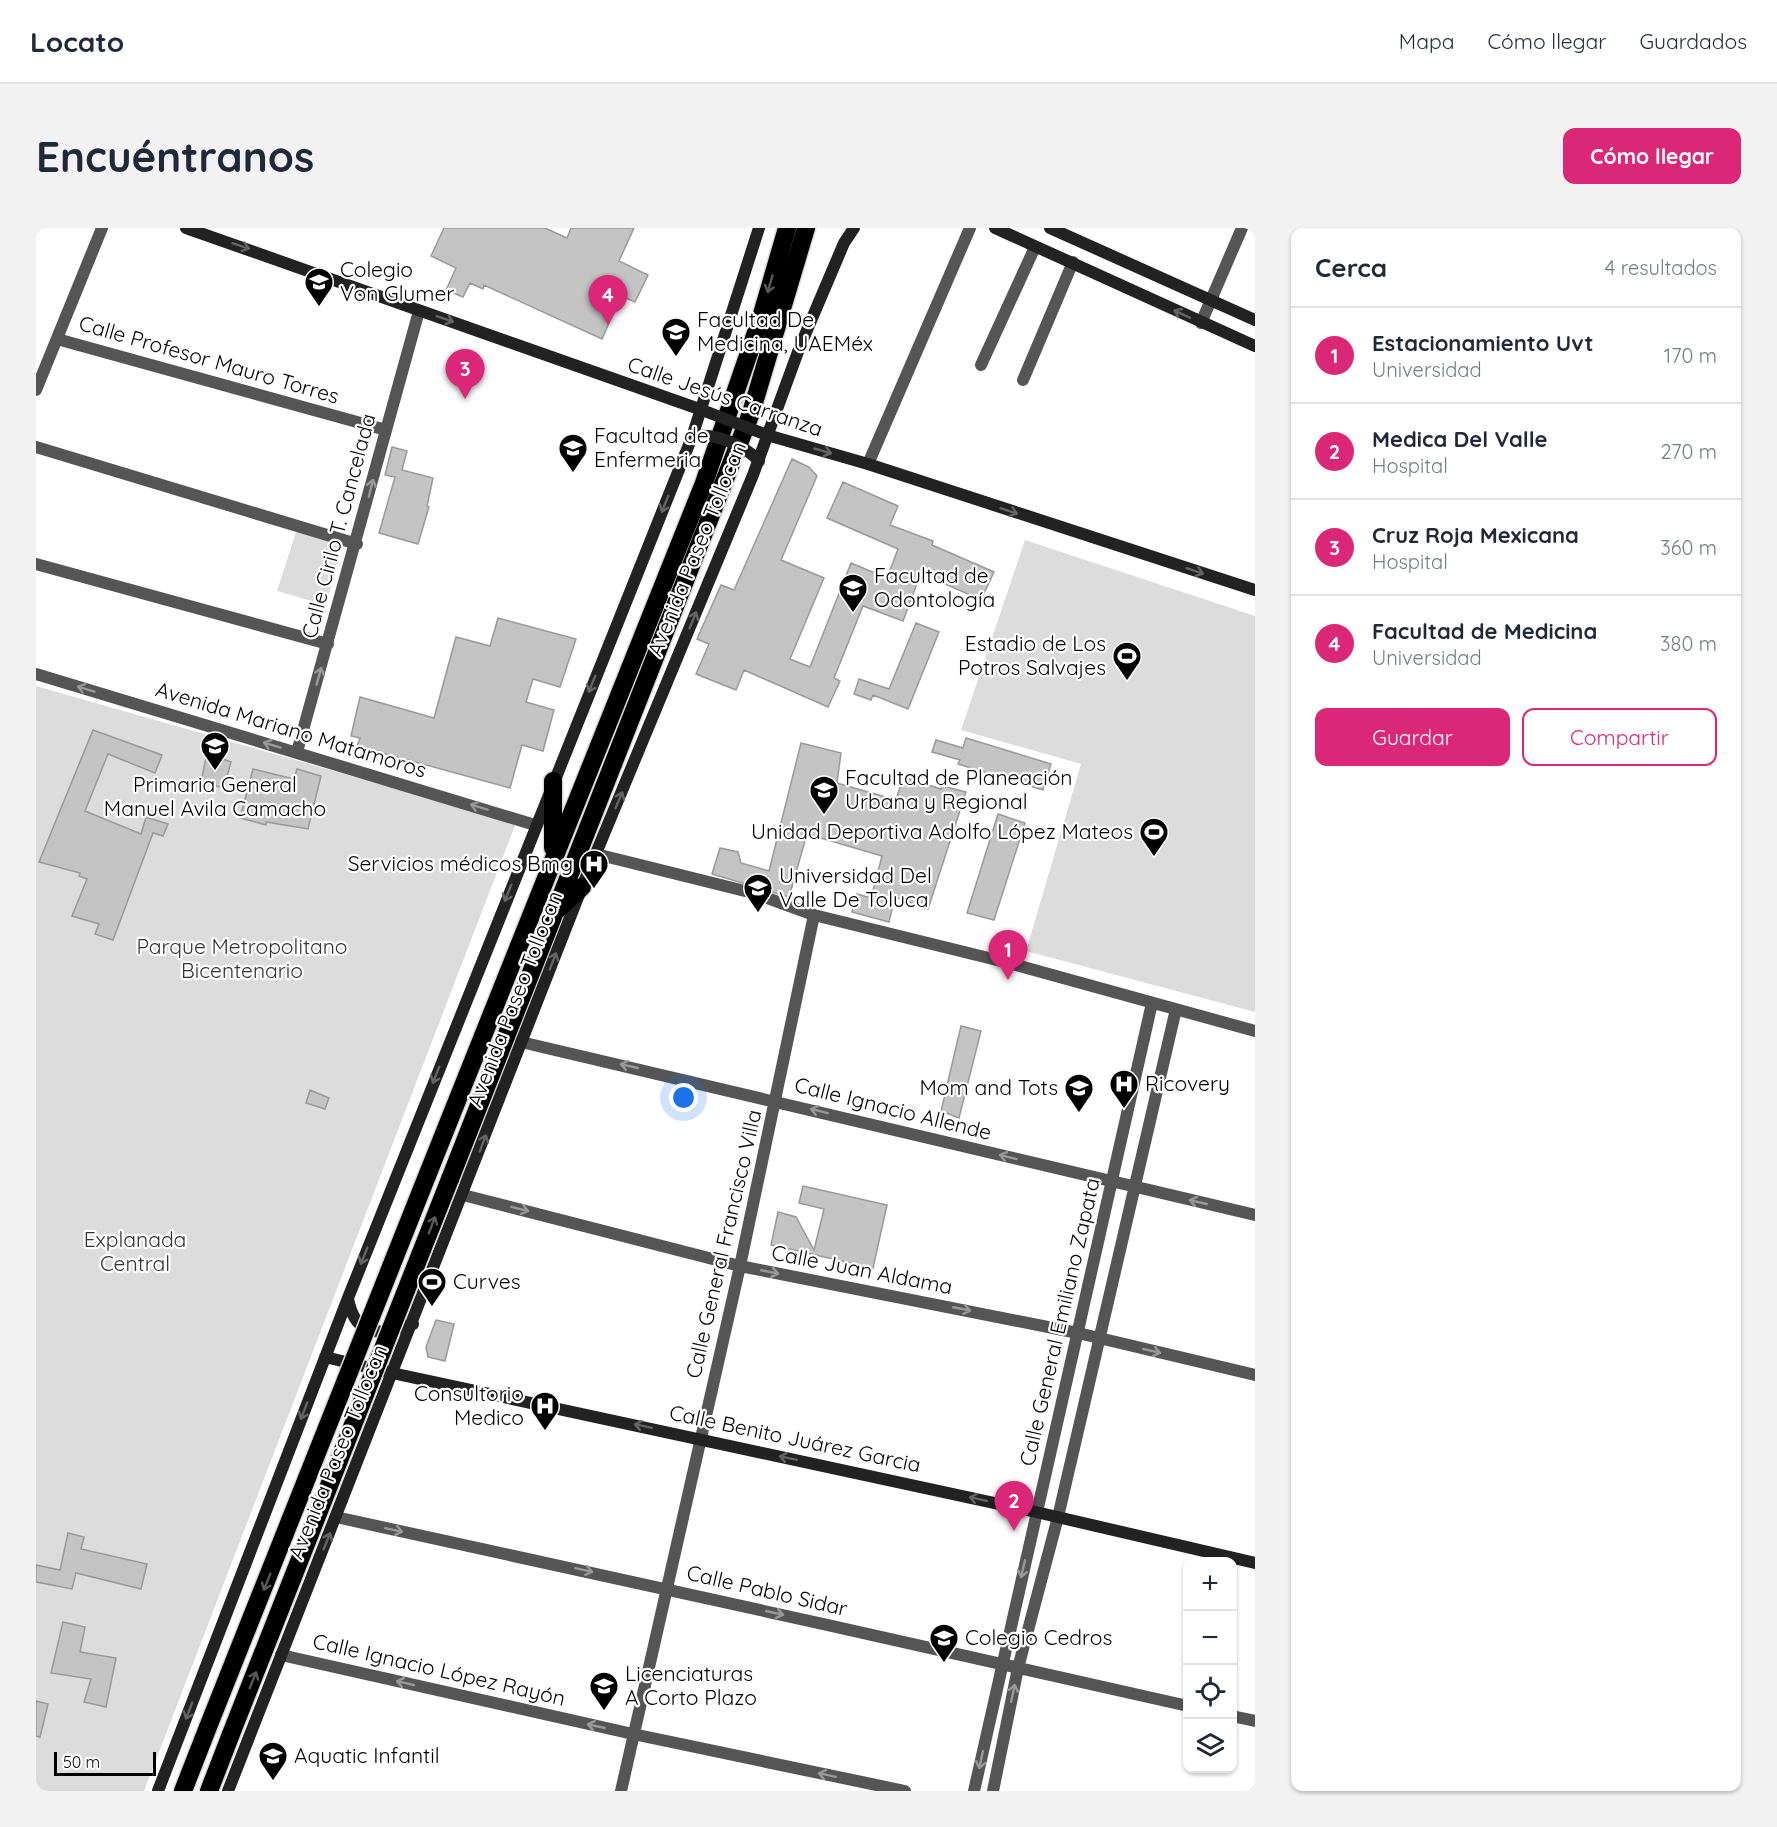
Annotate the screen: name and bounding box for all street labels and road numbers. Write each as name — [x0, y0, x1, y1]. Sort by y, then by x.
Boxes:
street label: Calle Profesor Mauro Torres — [76, 309, 342, 409]
street label: Calle Jesús Carranza — [624, 350, 826, 442]
street label: Calle Cirilo T. Cancelada — [295, 410, 381, 641]
street label: Avenida Paseo Tollocan — [641, 437, 751, 660]
street label: Avenida Mariano Matamoros — [153, 675, 430, 783]
street label: Avenida Paseo Tollocan — [461, 887, 567, 1111]
street label: Calle Ignacio Allende — [792, 1071, 994, 1145]
street label: Calle General Francisco Villa — [679, 1107, 767, 1381]
street label: Calle General Emiliano Zapata — [1013, 1175, 1105, 1468]
street label: Calle Juan Aldama — [770, 1239, 955, 1299]
street label: Avenida Paseo Tollocan — [282, 1340, 392, 1563]
street label: Calle Benito Juárez Garcia — [667, 1399, 923, 1477]
street label: Calle Pablo Sidar — [684, 1559, 850, 1621]
street label: Calle Ignacio López Rayón — [310, 1627, 568, 1711]

